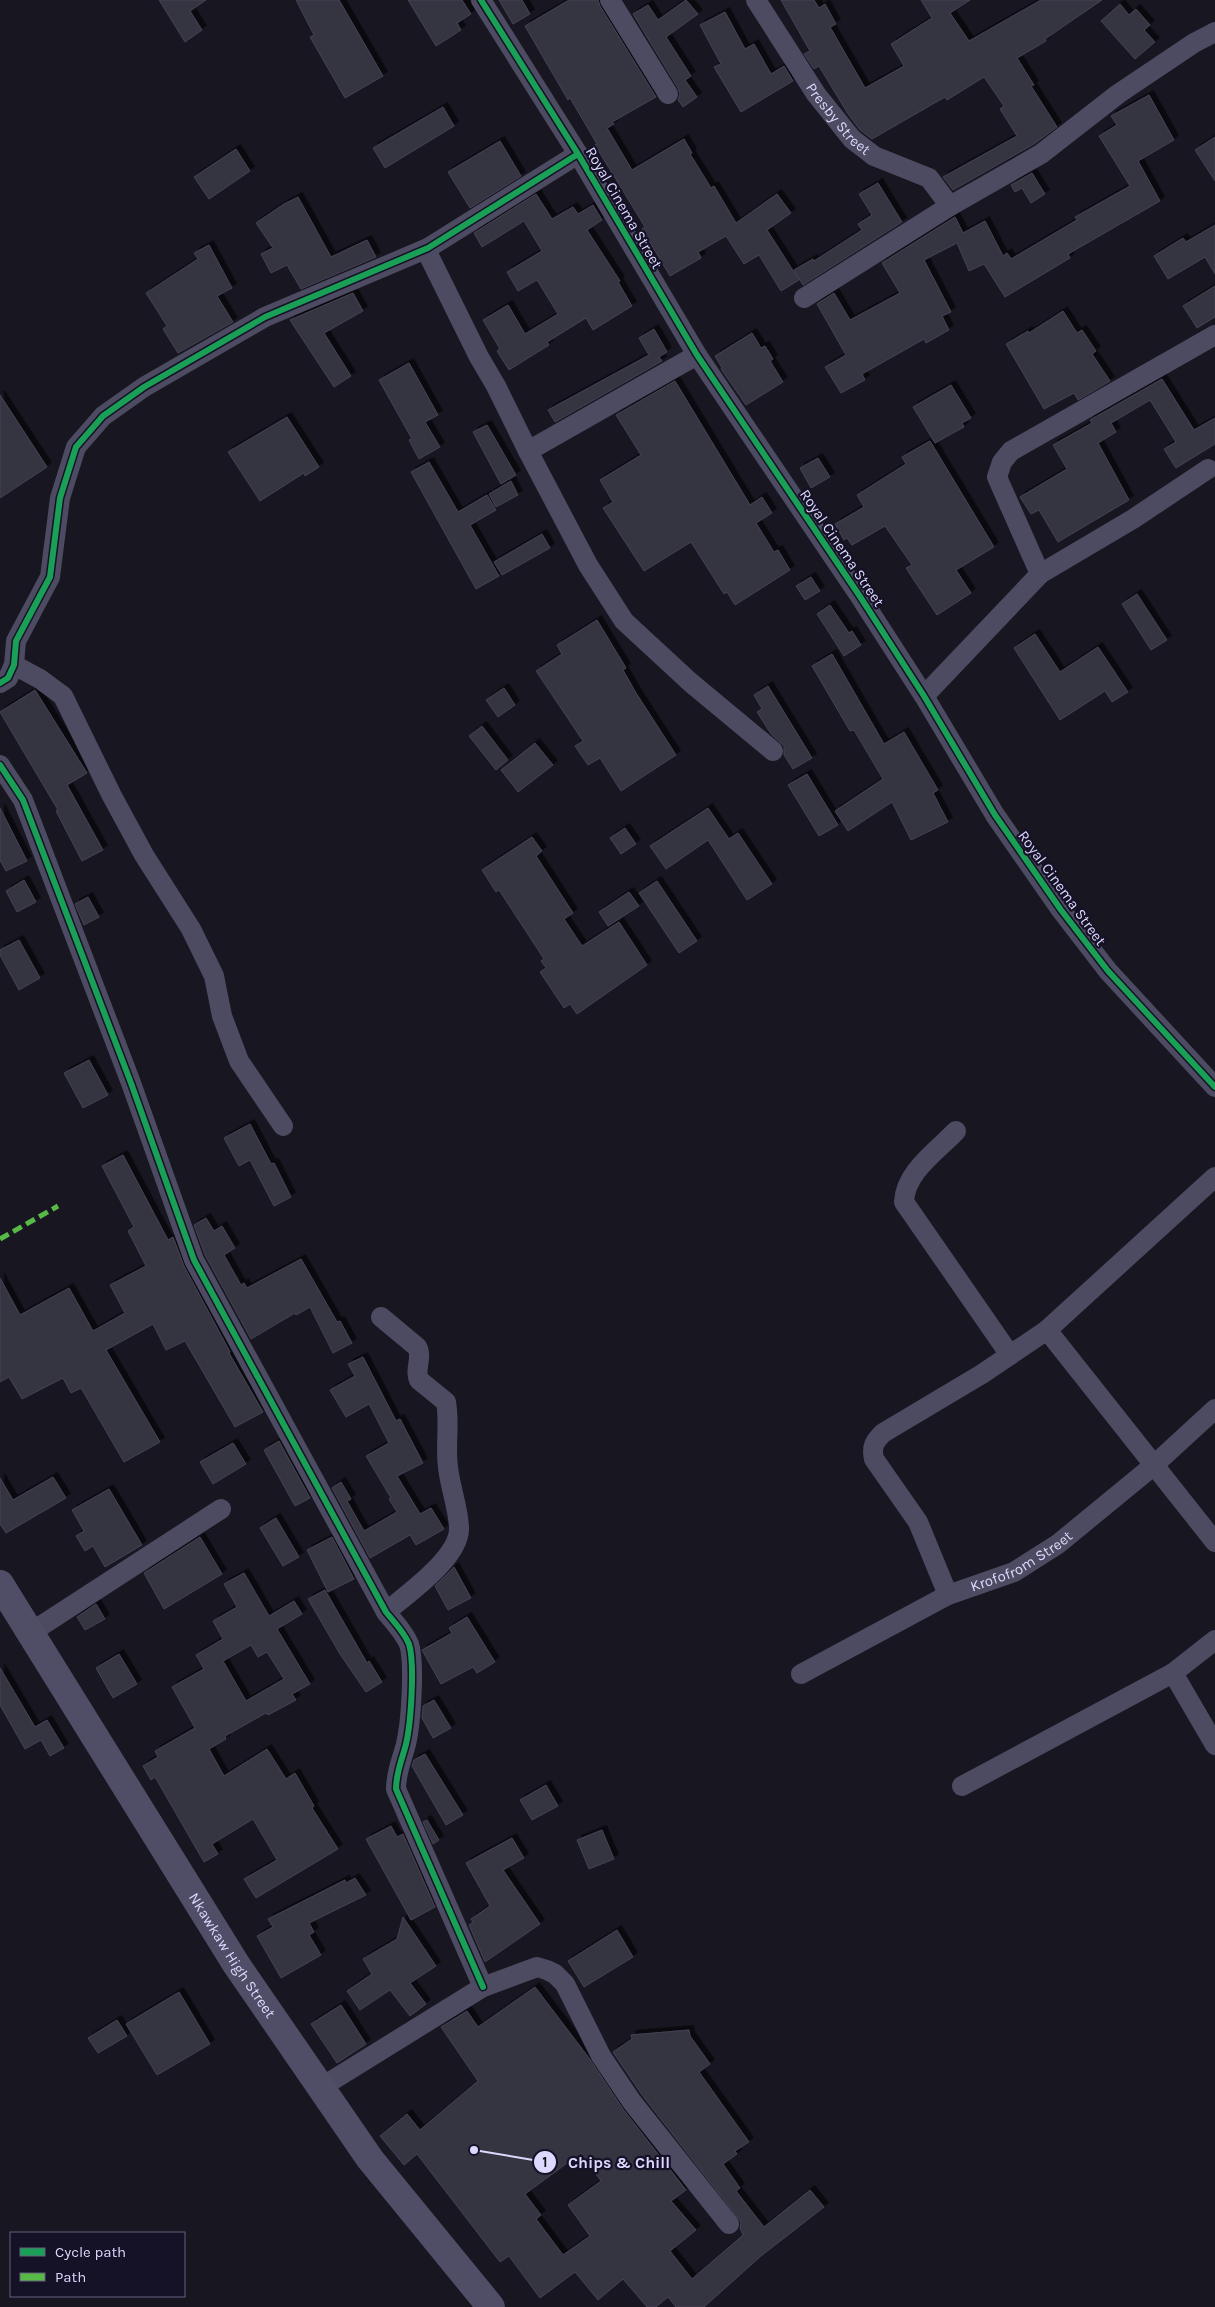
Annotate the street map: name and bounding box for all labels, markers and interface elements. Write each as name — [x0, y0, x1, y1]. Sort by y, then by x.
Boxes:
street label: Presby Street — [802, 79, 874, 159]
street label: Royal Cinema Street — [582, 144, 666, 272]
street label: Royal Cinema Street — [796, 486, 888, 610]
street label: Royal Cinema Street — [1014, 827, 1110, 949]
street label: Krofofrom Street — [968, 1527, 1076, 1596]
street label: Nkawkaw High Street — [185, 1889, 280, 2022]
callout: Chips & Chill — [533, 2147, 680, 2178]
text: 1 — [542, 2153, 548, 2171]
text: Chips & Chill — [568, 2153, 670, 2172]
legend — [10, 2232, 185, 2297]
text: Cycle path — [55, 2243, 126, 2261]
text: Path — [55, 2268, 86, 2286]

